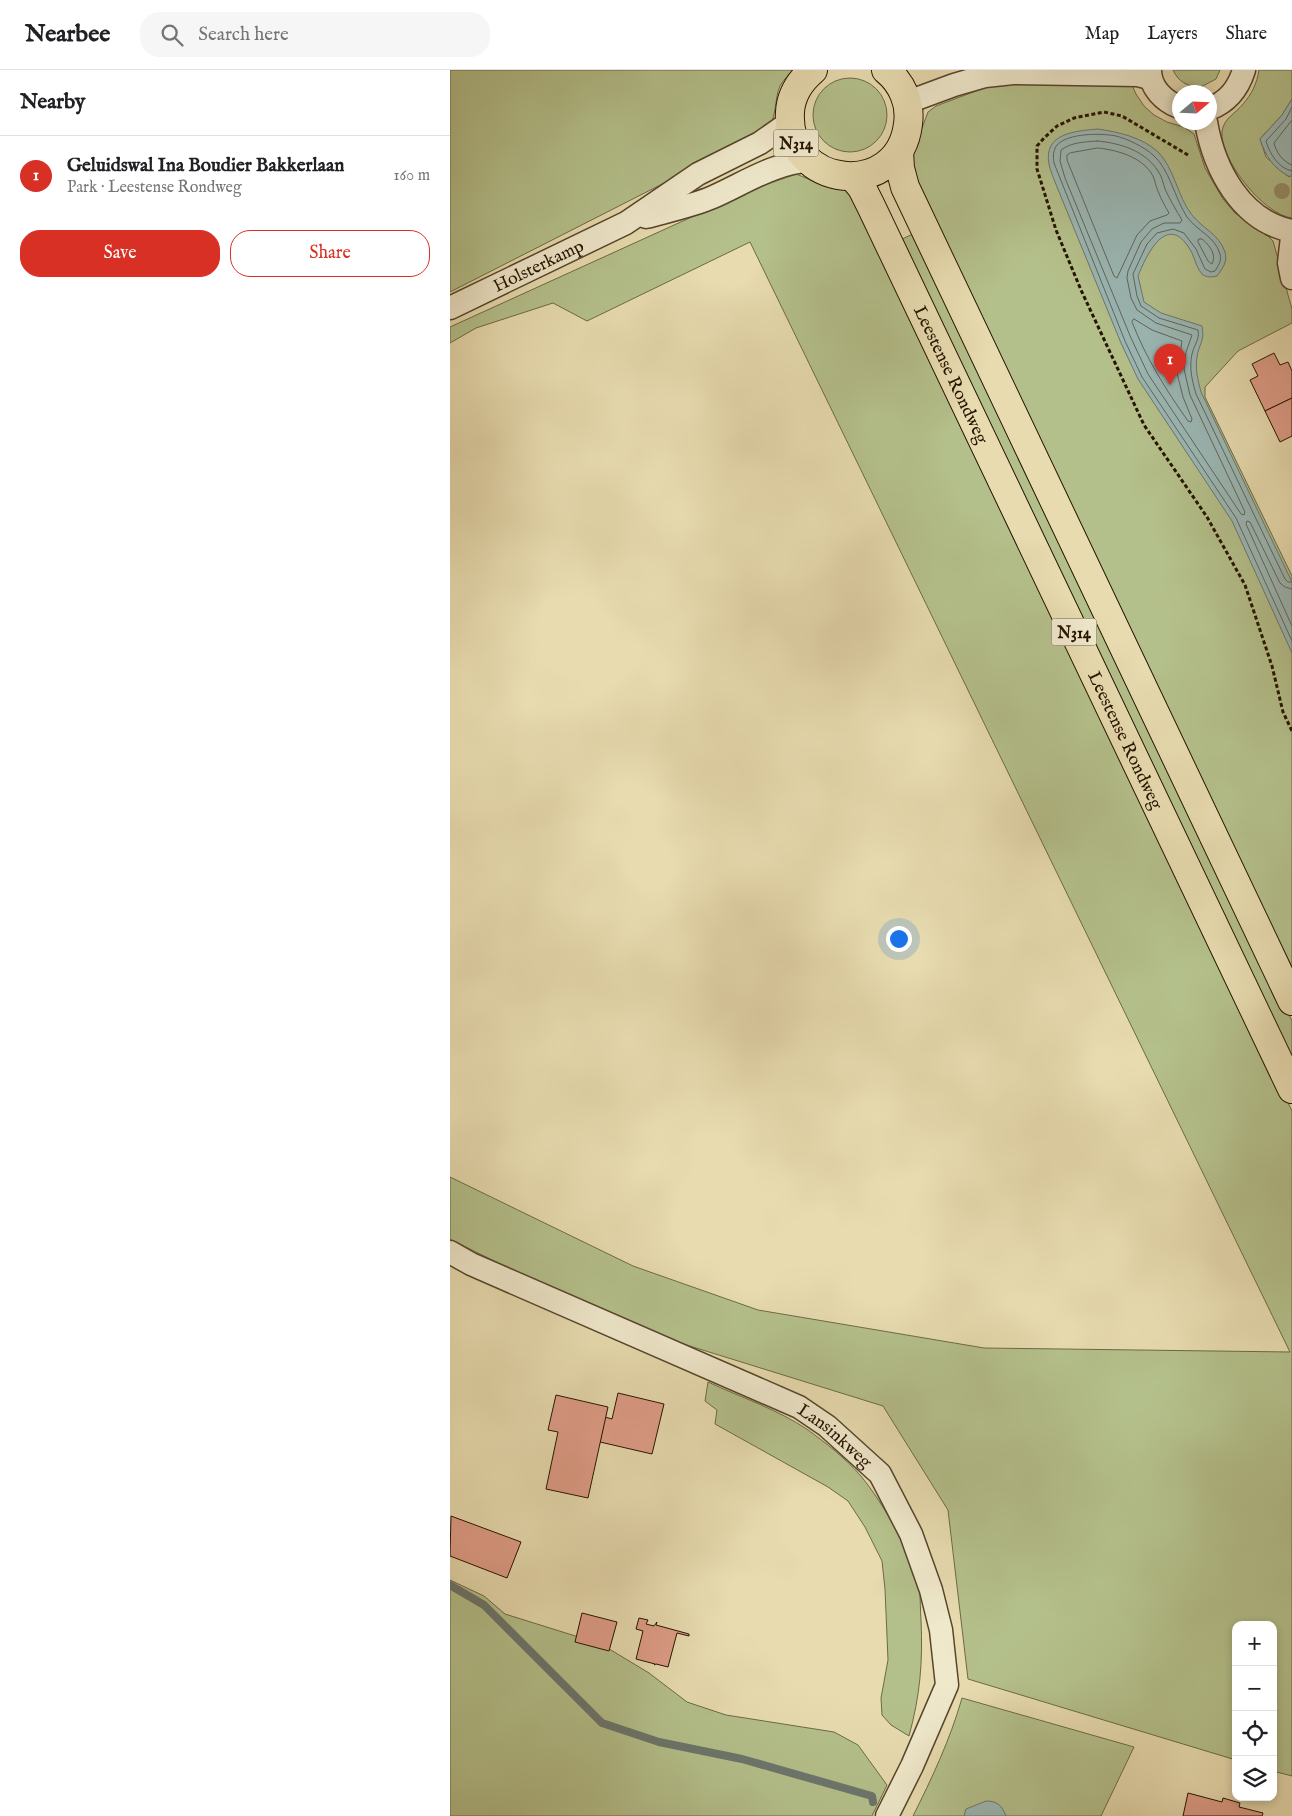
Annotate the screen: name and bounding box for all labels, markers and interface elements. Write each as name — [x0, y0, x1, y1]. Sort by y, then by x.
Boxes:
search box — [140, 12, 490, 57]
text: Nearbee — [25, 19, 110, 50]
icon: search — [158, 21, 186, 49]
text: Search here — [198, 23, 289, 47]
text: Map — [1085, 23, 1119, 46]
text: Layers — [1147, 23, 1198, 46]
text: Share — [1226, 23, 1267, 46]
north arrow — [1172, 85, 1217, 130]
text: Nearby — [20, 89, 85, 116]
road number: N314 — [774, 129, 818, 156]
text: Geluidswal Ina Boudier Bakkerlaan — [67, 154, 344, 178]
text: 1 — [33, 166, 39, 186]
text: 160 m — [394, 166, 430, 186]
text: Park · Leestense Rondweg — [67, 178, 242, 198]
button: Save — [20, 230, 220, 277]
button: Share — [230, 230, 430, 277]
street label: Holsterkamp — [490, 235, 588, 298]
street label: Leestense Rondweg — [907, 302, 993, 448]
pin: 1 — [1154, 344, 1186, 385]
road number: N314 — [1052, 618, 1096, 646]
street label: Leestense Rondweg — [1082, 668, 1167, 814]
your location — [886, 926, 912, 952]
street label: Lansinkweg — [792, 1399, 876, 1474]
map controls — [1232, 1621, 1277, 1801]
button: + — [1232, 1621, 1277, 1666]
button: − — [1232, 1666, 1277, 1711]
button: locate — [1232, 1711, 1277, 1756]
button: layers — [1232, 1756, 1277, 1801]

